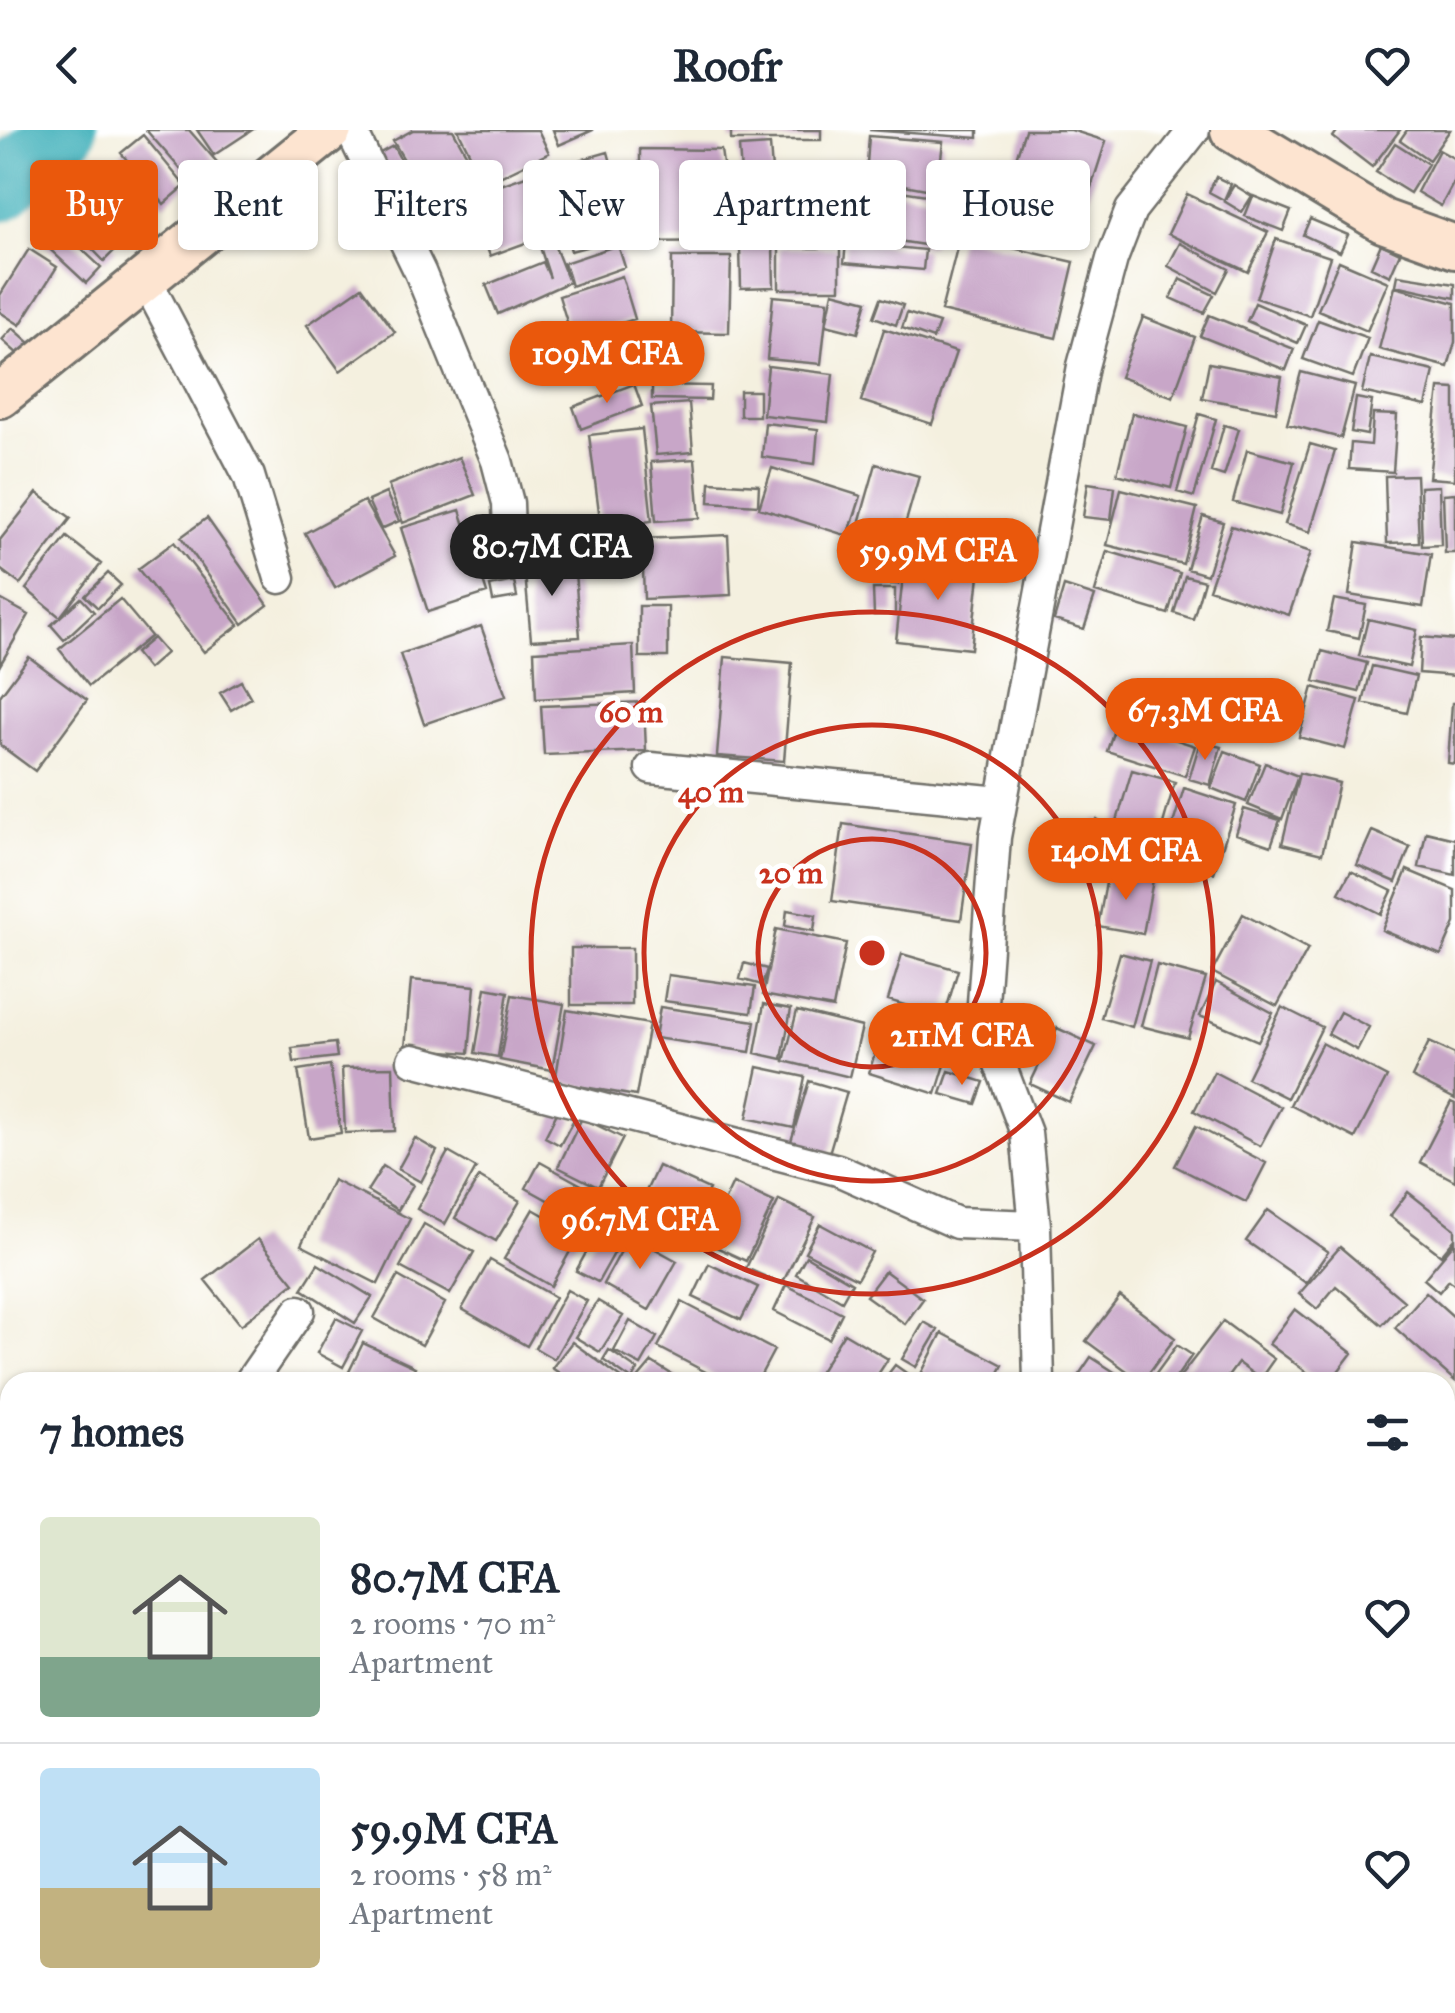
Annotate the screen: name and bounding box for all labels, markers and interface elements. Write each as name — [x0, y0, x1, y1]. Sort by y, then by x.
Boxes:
icon: back — [40, 38, 95, 93]
text: Roofr — [673, 38, 782, 93]
icon: heart — [1360, 38, 1415, 93]
chip: Buy — [30, 160, 158, 250]
chip: Rent — [178, 160, 318, 250]
chip: Filters — [338, 160, 503, 250]
chip: New — [523, 160, 659, 250]
chip: Apartment — [679, 160, 906, 250]
chip: House — [926, 160, 1090, 250]
pin: 109M CFA — [504, 321, 710, 406]
text: 109M CFA — [532, 334, 682, 373]
pin: 80.7M CFA — [438, 514, 666, 599]
pin: 59.9M CFA — [824, 518, 1052, 603]
text: 80.7M CFA — [472, 527, 632, 566]
text: 59.9M CFA — [859, 531, 1017, 570]
pin: 67.3M CFA — [1091, 678, 1319, 763]
text: 67.3M CFA — [1127, 691, 1283, 730]
text: 60 m — [599, 694, 664, 730]
text: 40 m — [678, 774, 745, 810]
pin: 140M CFA — [1023, 818, 1229, 903]
text: 140M CFA — [1050, 831, 1202, 870]
text: 20 m — [759, 855, 824, 891]
centre of rings — [854, 935, 890, 971]
pin: 211M CFA — [859, 1003, 1065, 1088]
text: 211M CFA — [890, 1016, 1034, 1055]
pin: 96.7M CFA — [526, 1187, 754, 1272]
text: 96.7M CFA — [561, 1200, 719, 1239]
icon: filters — [1360, 1405, 1415, 1460]
text: 7 homes — [40, 1406, 184, 1458]
text: 80.7M CFA — [350, 1552, 560, 1604]
icon: home — [120, 1557, 240, 1677]
icon: heart — [1360, 1590, 1415, 1645]
text: 2 rooms · 70 m² — [350, 1604, 555, 1643]
text: Apartment — [350, 1643, 493, 1682]
text: 59.9M CFA — [350, 1803, 558, 1855]
icon: home — [120, 1808, 240, 1928]
icon: heart — [1360, 1841, 1415, 1896]
text: 2 rooms · 58 m² — [350, 1855, 551, 1894]
text: Apartment — [350, 1894, 493, 1933]

